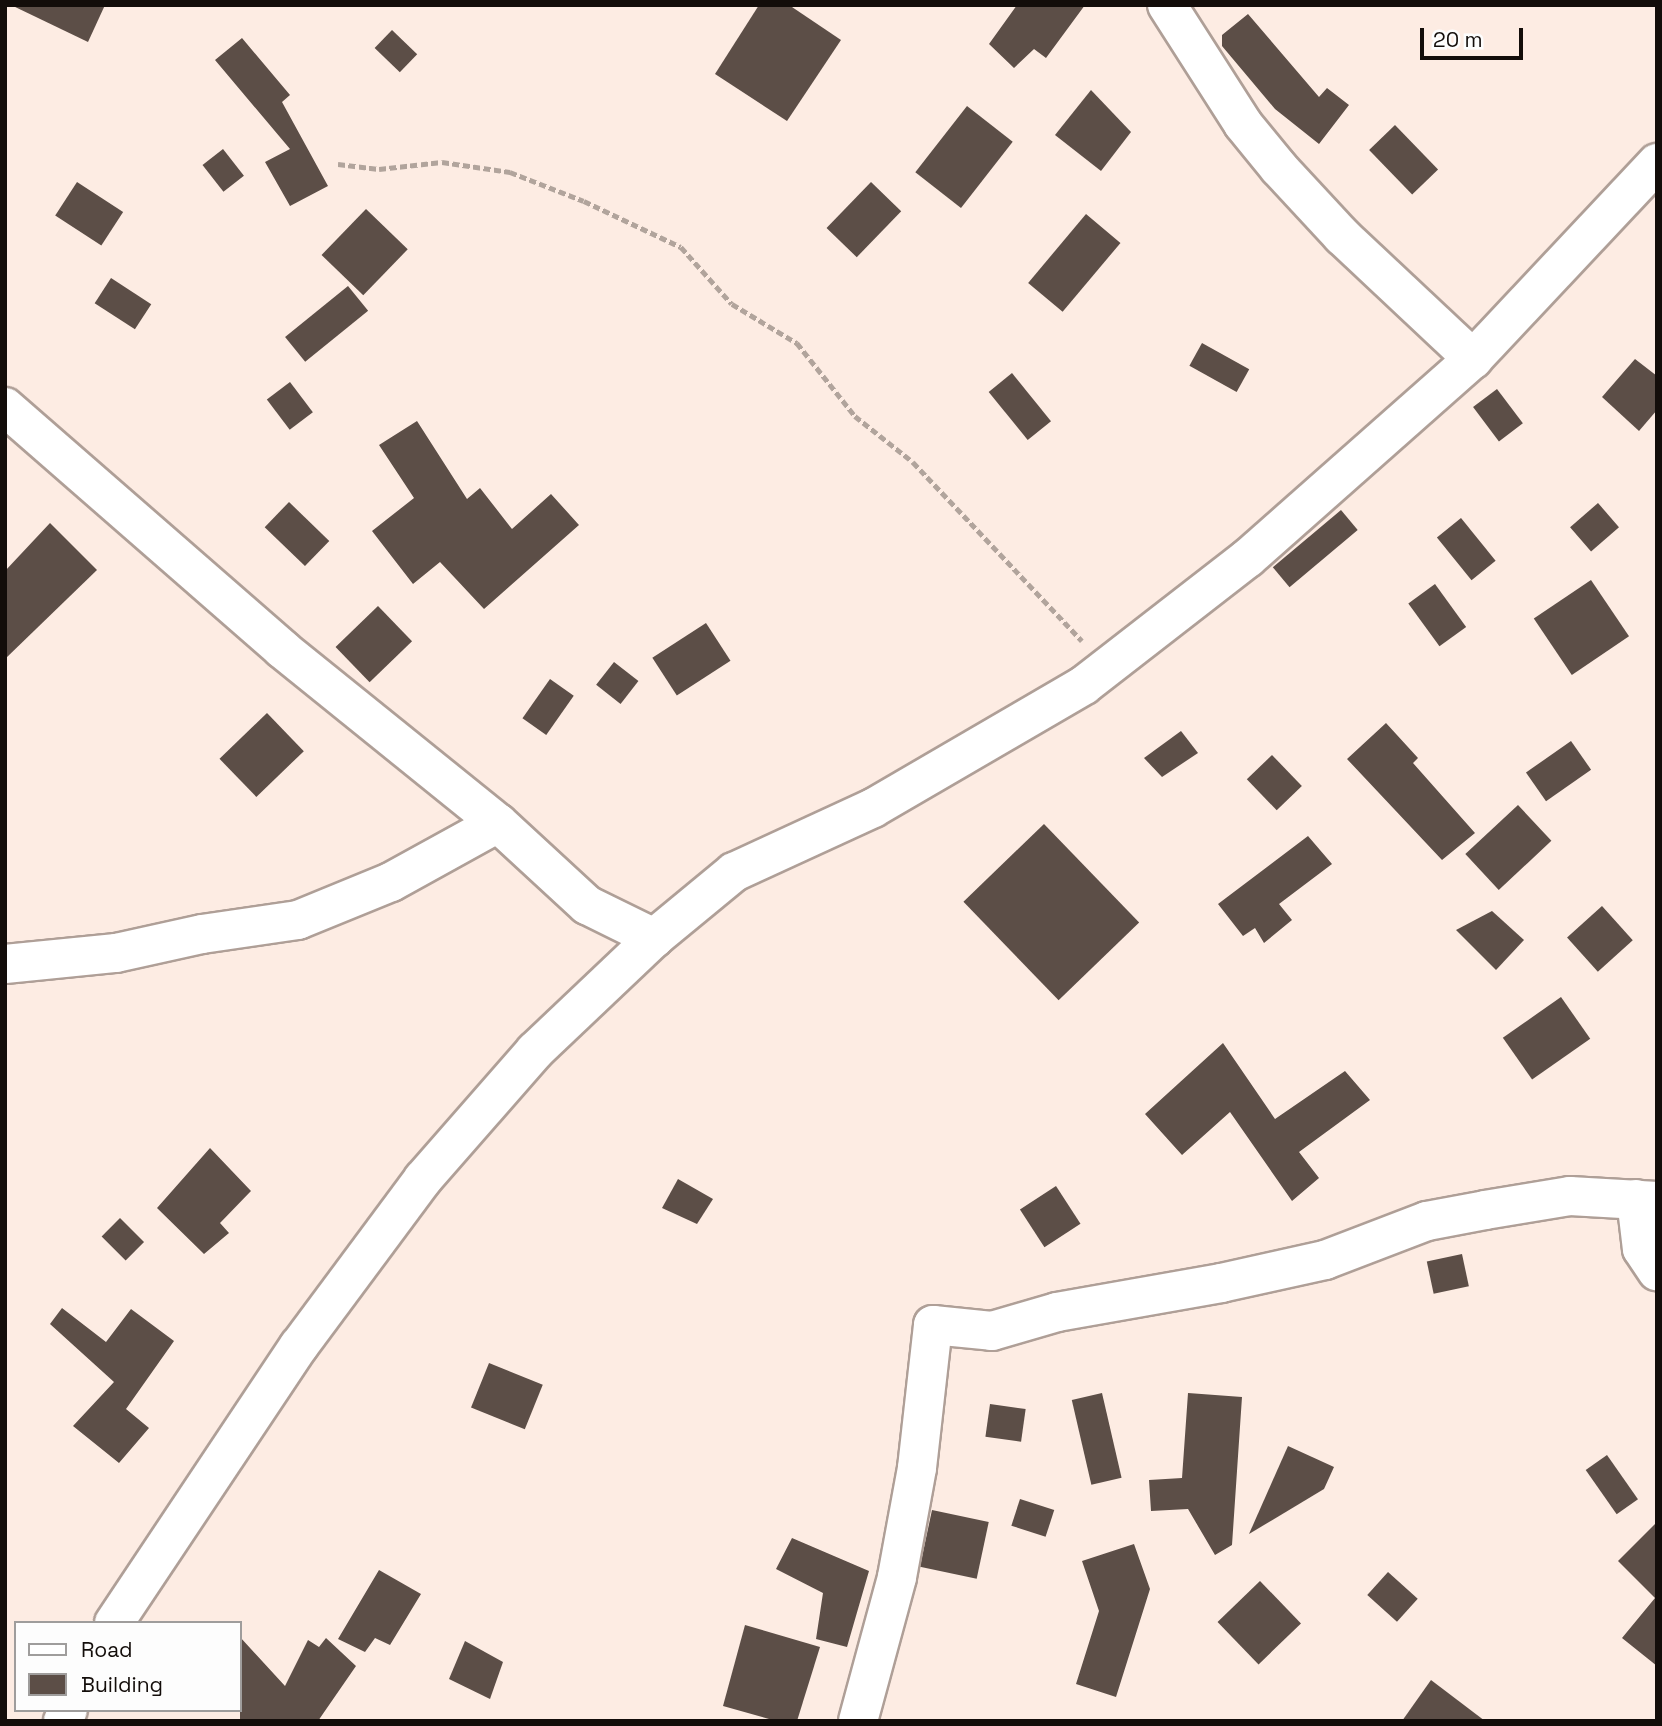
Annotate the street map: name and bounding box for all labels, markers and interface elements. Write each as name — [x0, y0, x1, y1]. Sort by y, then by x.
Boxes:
scale bar — [1424, 14, 1527, 58]
text: 20 m — [1433, 26, 1483, 53]
legend — [14, 1621, 242, 1712]
text: Road — [81, 1636, 133, 1663]
text: Building — [81, 1671, 163, 1698]

